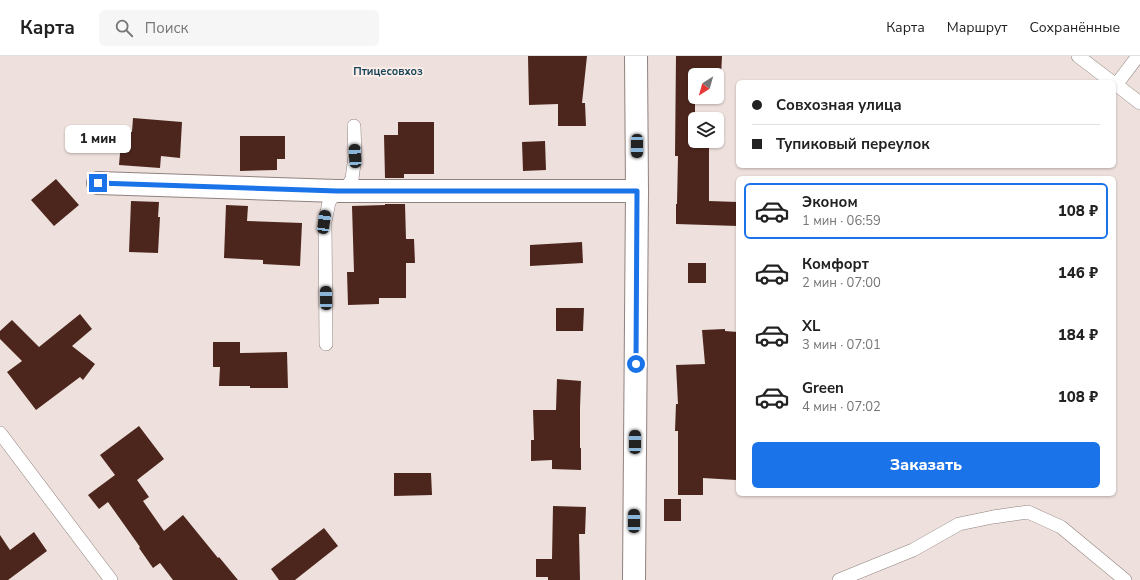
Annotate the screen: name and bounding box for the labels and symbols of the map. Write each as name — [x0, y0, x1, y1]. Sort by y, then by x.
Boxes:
district label: Птицесовхоз — [353, 64, 423, 79]
north arrow — [688, 68, 724, 104]
callout: 1 мин — [65, 125, 131, 153]
car — [631, 134, 643, 158]
car — [348, 144, 362, 168]
route end — [89, 174, 107, 192]
car — [316, 209, 332, 235]
car — [320, 286, 332, 310]
route start — [627, 355, 645, 373]
car — [629, 430, 641, 454]
car — [628, 509, 640, 533]

